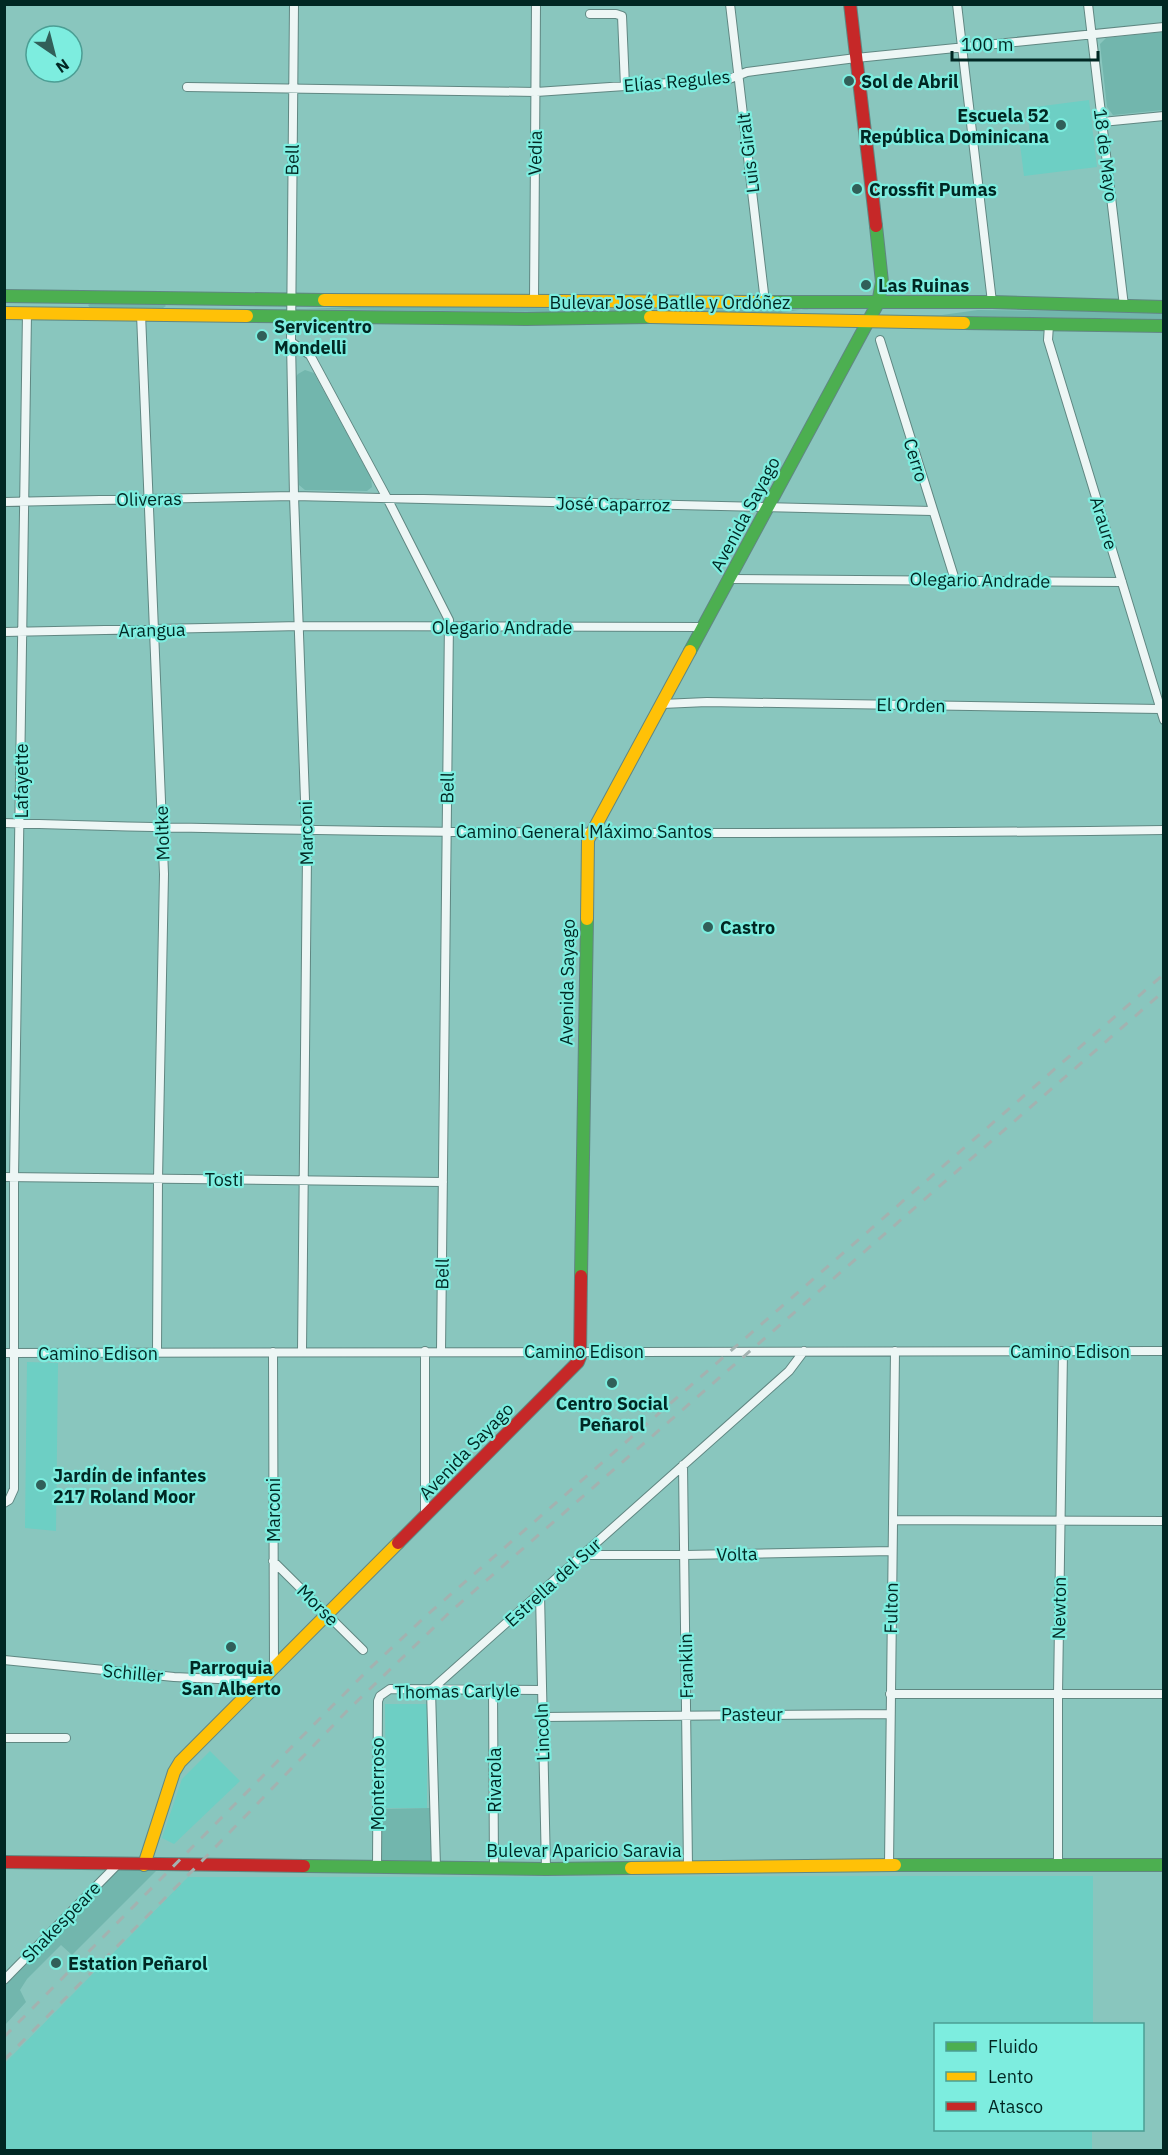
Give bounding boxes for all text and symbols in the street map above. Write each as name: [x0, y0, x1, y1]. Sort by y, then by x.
north arrow: [24, 24, 84, 84]
scale bar: [952, 24, 1098, 62]
text: 100 m: [961, 33, 1013, 56]
text: N: [52, 55, 73, 78]
street label: Elías Regules: [623, 65, 731, 97]
place label: Sol de Abril: [861, 70, 959, 93]
marker: Sol de Abril: [842, 74, 856, 88]
place label: Escuela 52 República Dominicana: [860, 104, 1049, 148]
street label: 18 de Mayo: [1089, 107, 1123, 203]
street label: Luis Giralt: [732, 111, 764, 195]
marker: Escuela 52 República Dominicana: [1054, 118, 1068, 132]
street label: Vedia: [523, 130, 547, 176]
street label: Bell: [280, 144, 304, 176]
place label: Crossfit Pumas: [869, 178, 997, 201]
marker: Crossfit Pumas: [850, 182, 864, 196]
place label: Las Ruinas: [878, 274, 969, 297]
marker: Las Ruinas: [859, 278, 873, 292]
street label: Bulevar José Batlle y Ordóñez: [550, 291, 790, 314]
place label: Servicentro Mondelli: [274, 315, 372, 359]
marker: Servicentro Mondelli: [255, 329, 269, 343]
street label: Cerro: [899, 435, 933, 485]
street label: Avenida Sayago: [705, 453, 785, 575]
street label: Oliveras: [116, 487, 182, 511]
street label: José Caparroz: [556, 492, 670, 516]
street label: Araure: [1085, 494, 1123, 552]
street label: Olegario Andrade: [909, 567, 1051, 593]
street label: Olegario Andrade: [432, 616, 572, 639]
street label: Arangua: [118, 618, 186, 642]
street label: El Orden: [876, 693, 946, 717]
street label: Lafayette: [10, 743, 33, 819]
street label: Bell: [435, 772, 459, 804]
street label: Marconi: [294, 801, 318, 865]
street label: Moltke: [150, 805, 174, 861]
street label: Camino General Máximo Santos: [456, 820, 712, 843]
place label: Castro: [720, 916, 775, 939]
street label: Avenida Sayago: [554, 919, 580, 1045]
marker: Castro: [701, 920, 715, 934]
street label: Tosti: [205, 1168, 243, 1191]
street label: Bell: [430, 1258, 454, 1290]
street label: Camino Edison: [524, 1340, 644, 1363]
street label: Camino Edison: [1010, 1340, 1130, 1363]
street label: Camino Edison: [38, 1342, 158, 1365]
marker: Centro Social Peñarol: [605, 1376, 619, 1390]
place label: Centro Social Peñarol: [556, 1392, 669, 1436]
street label: Avenida Sayago: [414, 1397, 518, 1505]
place label: Jardín de infantes 217 Roland Moor: [53, 1464, 206, 1508]
marker: Jardín de infantes 217 Roland Moor: [34, 1478, 48, 1492]
street label: Marconi: [262, 1478, 285, 1542]
street label: Estrella del Sur: [500, 1532, 606, 1631]
street label: Volta: [716, 1542, 758, 1566]
street label: Newton: [1047, 1576, 1071, 1640]
street label: Morse: [292, 1579, 344, 1631]
street label: Fulton: [879, 1582, 903, 1634]
street label: Franklin: [674, 1633, 698, 1699]
marker: Parroquia San Alberto: [224, 1640, 238, 1654]
place label: Parroquia San Alberto: [181, 1656, 281, 1700]
street label: Schiller: [102, 1659, 164, 1687]
street label: Thomas Carlyle: [394, 1678, 520, 1704]
street label: Lincoln: [529, 1703, 555, 1761]
street label: Pasteur: [721, 1703, 783, 1726]
street label: Monterroso: [366, 1737, 389, 1831]
street label: Rivarola: [483, 1747, 506, 1813]
street label: Bulevar Aparicio Saravia: [486, 1839, 682, 1862]
street label: Shakespeare: [16, 1876, 106, 1968]
place label: Estation Peñarol: [68, 1952, 208, 1975]
marker: Estation Peñarol: [49, 1956, 63, 1970]
legend: [934, 2023, 1144, 2131]
text: Fluido: [988, 2035, 1038, 2058]
text: Lento: [988, 2065, 1033, 2088]
text: Atasco: [988, 2095, 1043, 2118]

